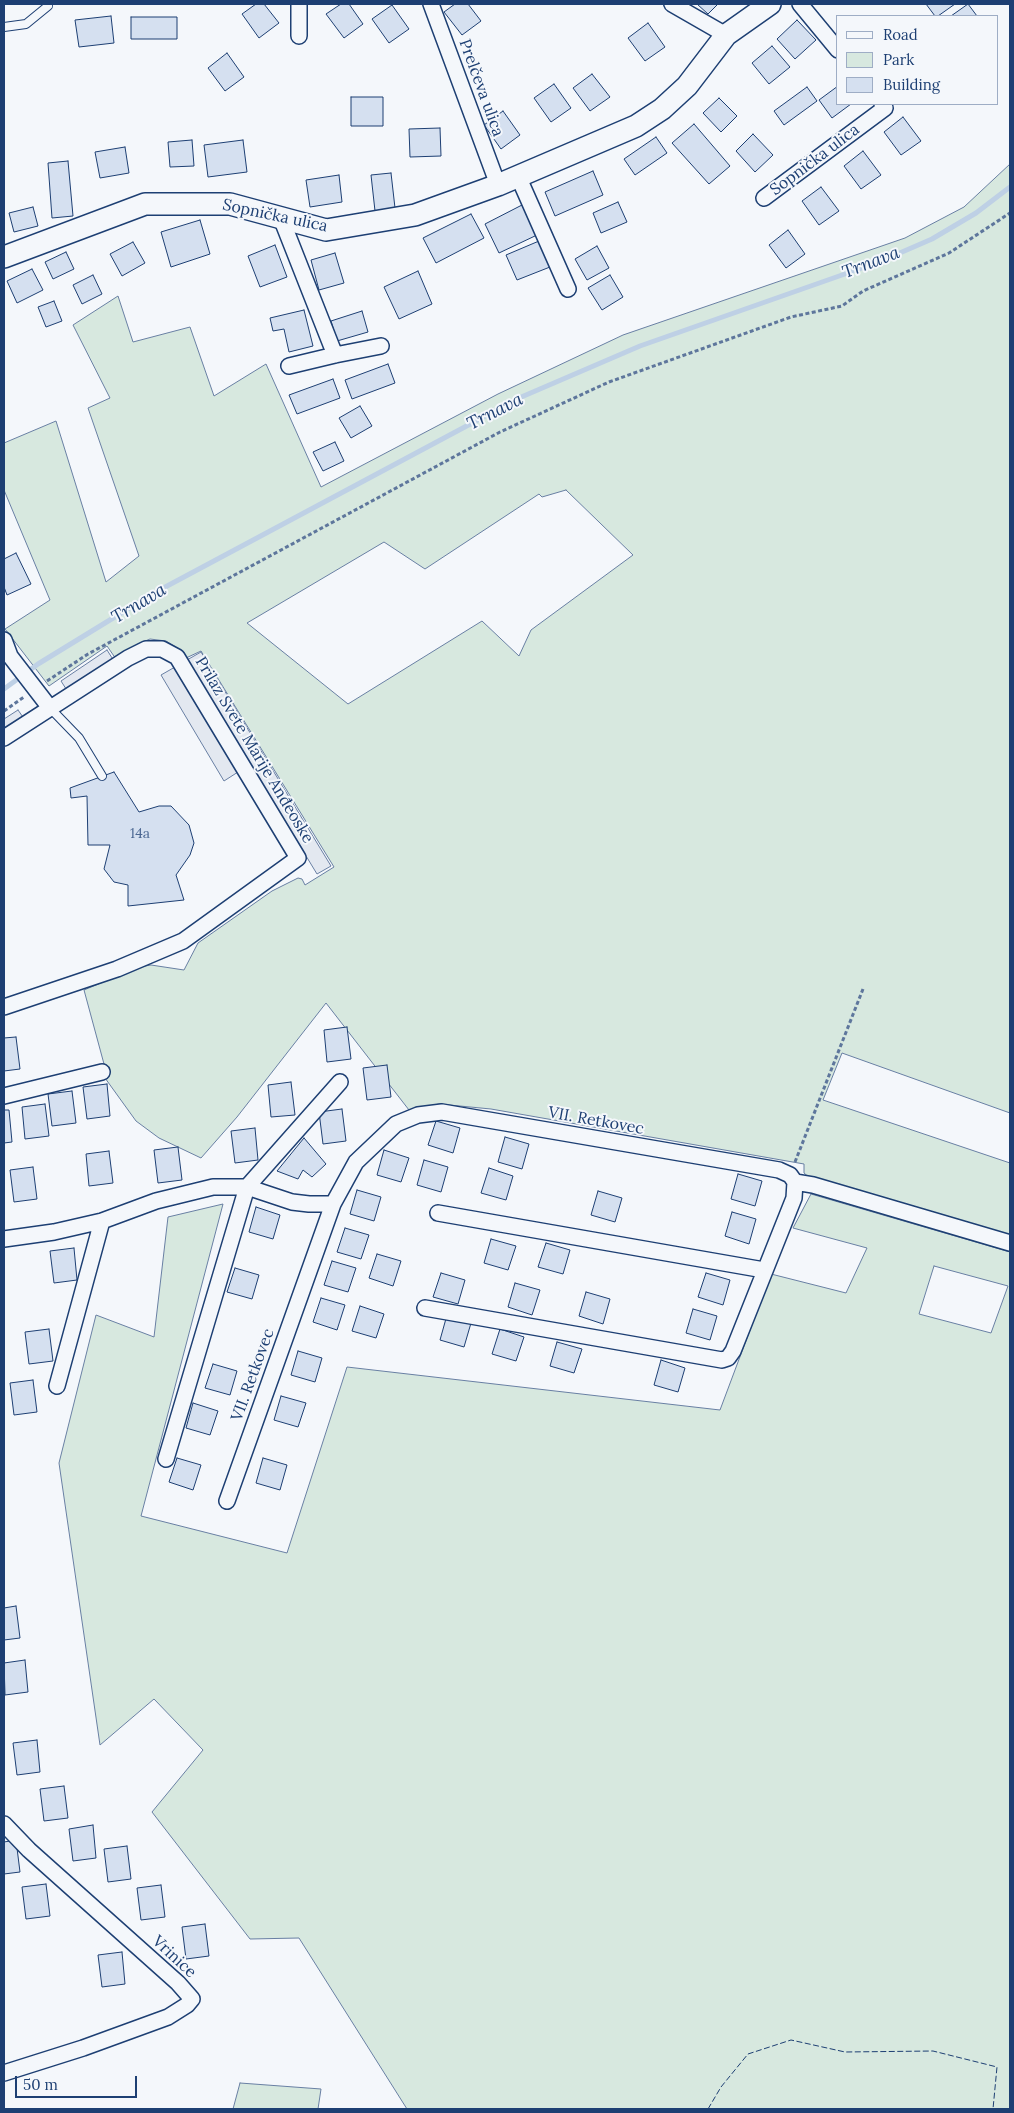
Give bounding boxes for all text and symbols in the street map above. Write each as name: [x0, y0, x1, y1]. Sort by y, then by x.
legend: [836, 15, 999, 105]
text: Road: [883, 25, 918, 44]
street label: Prelčeva ulica: [455, 37, 507, 139]
text: Park: [883, 50, 914, 69]
text: Building: [883, 75, 940, 94]
street label: Sopnička ulica: [767, 120, 863, 200]
street label: Sopnička ulica: [221, 195, 329, 237]
water label: Trnava: [839, 242, 903, 284]
water label: Trnava: [463, 389, 527, 435]
water label: Trnava: [108, 579, 170, 629]
street label: Prilaz Svete Marije Anđeoske: [191, 653, 317, 847]
house number: 14a: [130, 826, 150, 842]
street label: VII. Retkovec: [547, 1103, 645, 1139]
street label: VII. Retkovec: [227, 1326, 279, 1424]
street label: Vrinice: [148, 1932, 200, 1982]
scale bar: [18, 2066, 140, 2098]
text: 50 m: [23, 2075, 58, 2094]

